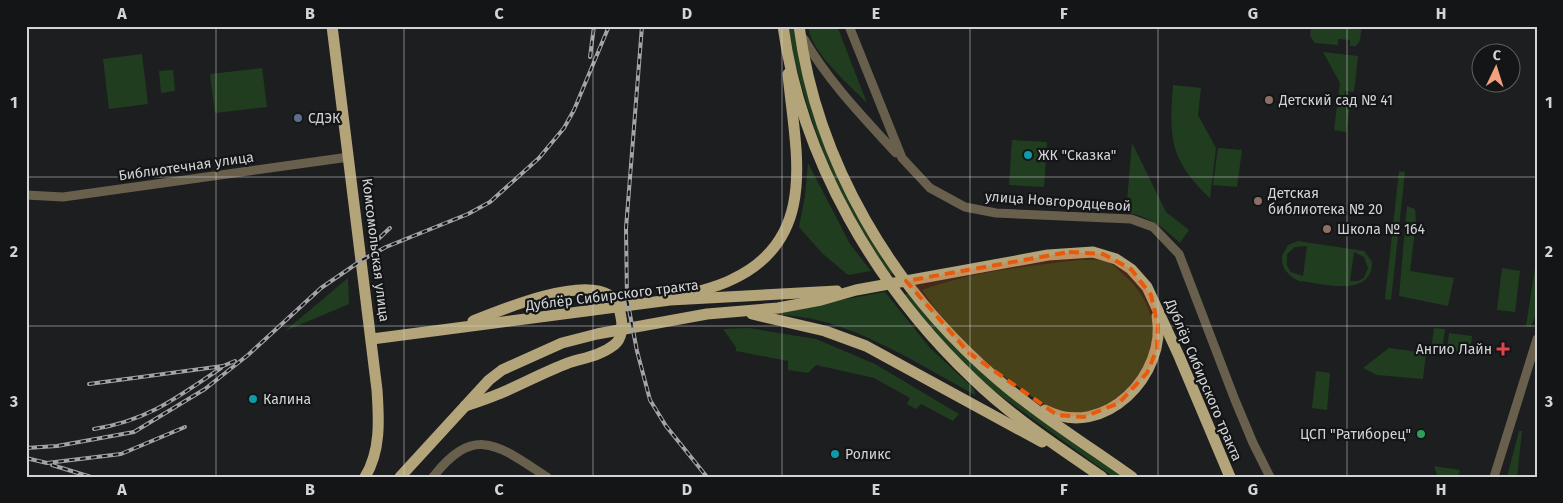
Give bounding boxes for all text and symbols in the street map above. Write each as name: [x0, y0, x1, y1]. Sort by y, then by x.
text: A: [116, 4, 127, 23]
text: B: [305, 4, 315, 23]
text: C: [494, 4, 504, 23]
text: D: [682, 4, 692, 23]
text: E: [872, 4, 880, 23]
text: F: [1060, 4, 1068, 23]
text: G: [1248, 4, 1258, 23]
text: H: [1436, 4, 1446, 23]
north arrow: [1470, 42, 1520, 92]
text: С: [1492, 47, 1501, 64]
place label: Детский сад № 41: [1278, 92, 1393, 109]
text: 1: [10, 93, 18, 112]
text: 1: [1545, 93, 1553, 112]
marker: Детский сад № 41: [1263, 94, 1275, 106]
place label: СДЭК: [308, 110, 341, 127]
marker: СДЭК: [292, 112, 304, 124]
place label: ЖК "Сказка": [1038, 147, 1116, 164]
street label: Библиотечная улица: [117, 149, 255, 184]
marker: ЖК "Сказка": [1022, 149, 1034, 161]
street label: Комсомольская улица: [358, 177, 393, 323]
place label: Детская библиотека № 20: [1267, 185, 1383, 218]
street label: улица Новгородцевой: [984, 188, 1132, 215]
marker: Детская библиотека № 20: [1252, 195, 1264, 207]
place label: Школа № 164: [1337, 221, 1425, 238]
marker: Школа № 164: [1321, 223, 1333, 235]
text: 2: [10, 242, 18, 261]
text: 2: [1545, 242, 1553, 261]
street label: Дублёр Сибирского тракта: [524, 276, 700, 315]
street label: Дублёр Сибирского тракта: [1161, 296, 1245, 464]
place label: Ангио Лайн: [1416, 341, 1492, 358]
marker: Ангио Лайн: [1496, 342, 1510, 356]
place label: Калина: [263, 391, 311, 408]
text: 3: [9, 392, 18, 411]
text: 3: [1544, 392, 1553, 411]
marker: Калина: [247, 393, 259, 405]
place label: ЦСП "Ратиборец": [1300, 426, 1411, 443]
marker: ЦСП "Ратиборец": [1415, 428, 1427, 440]
place label: Роликс: [845, 446, 891, 463]
marker: Роликс: [829, 448, 841, 460]
text: A: [116, 480, 127, 499]
text: B: [305, 480, 315, 499]
text: C: [494, 480, 504, 499]
text: D: [682, 480, 692, 499]
text: E: [872, 480, 880, 499]
text: F: [1060, 480, 1068, 499]
text: G: [1248, 480, 1258, 499]
text: H: [1436, 480, 1446, 499]

